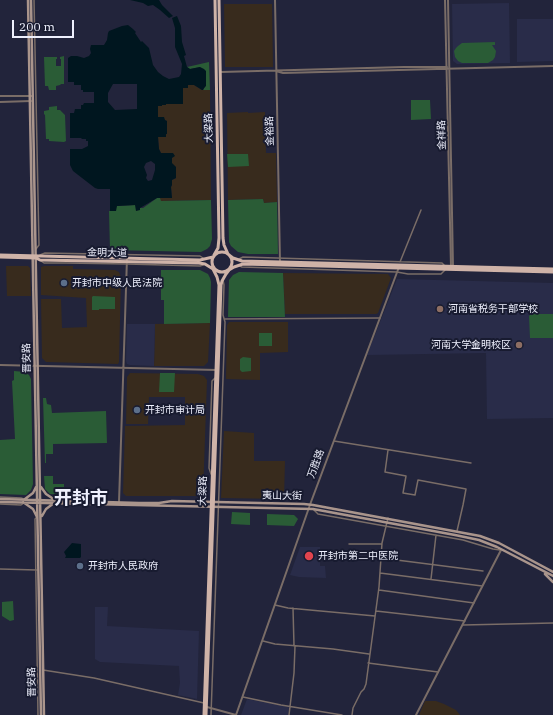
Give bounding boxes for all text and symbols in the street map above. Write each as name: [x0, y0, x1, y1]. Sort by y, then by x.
scale bar: [14, 12, 76, 38]
text: 200 m: [19, 19, 55, 34]
street label: 大梁路: [203, 113, 215, 143]
street label: 金裕路: [264, 116, 276, 146]
street label: 金祥路: [436, 120, 448, 150]
street label: 金明大道: [87, 247, 127, 259]
place label: 开封市中级人民法院: [72, 277, 162, 289]
marker: 开封市中级人民法院: [59, 278, 69, 288]
place label: 河南省税务干部学校: [448, 303, 538, 315]
marker: 河南省税务干部学校: [435, 304, 445, 314]
place label: 河南大学金明校区: [431, 339, 511, 351]
marker: 河南大学金明校区: [514, 340, 524, 350]
street label: 晋安路: [21, 343, 33, 373]
place label: 开封市审计局: [145, 404, 205, 416]
marker: 开封市审计局: [132, 405, 142, 415]
street label: 万胜路: [305, 448, 327, 480]
street label: 大梁路: [196, 476, 210, 506]
district label: 开封市: [54, 488, 108, 510]
street label: 夷山大街: [262, 490, 302, 502]
marker: 开封市第二中医院: [303, 550, 315, 562]
place label: 开封市第二中医院: [318, 550, 398, 562]
place label: 开封市人民政府: [88, 560, 158, 572]
marker: 开封市人民政府: [75, 561, 85, 571]
street label: 晋安路: [26, 667, 38, 697]

